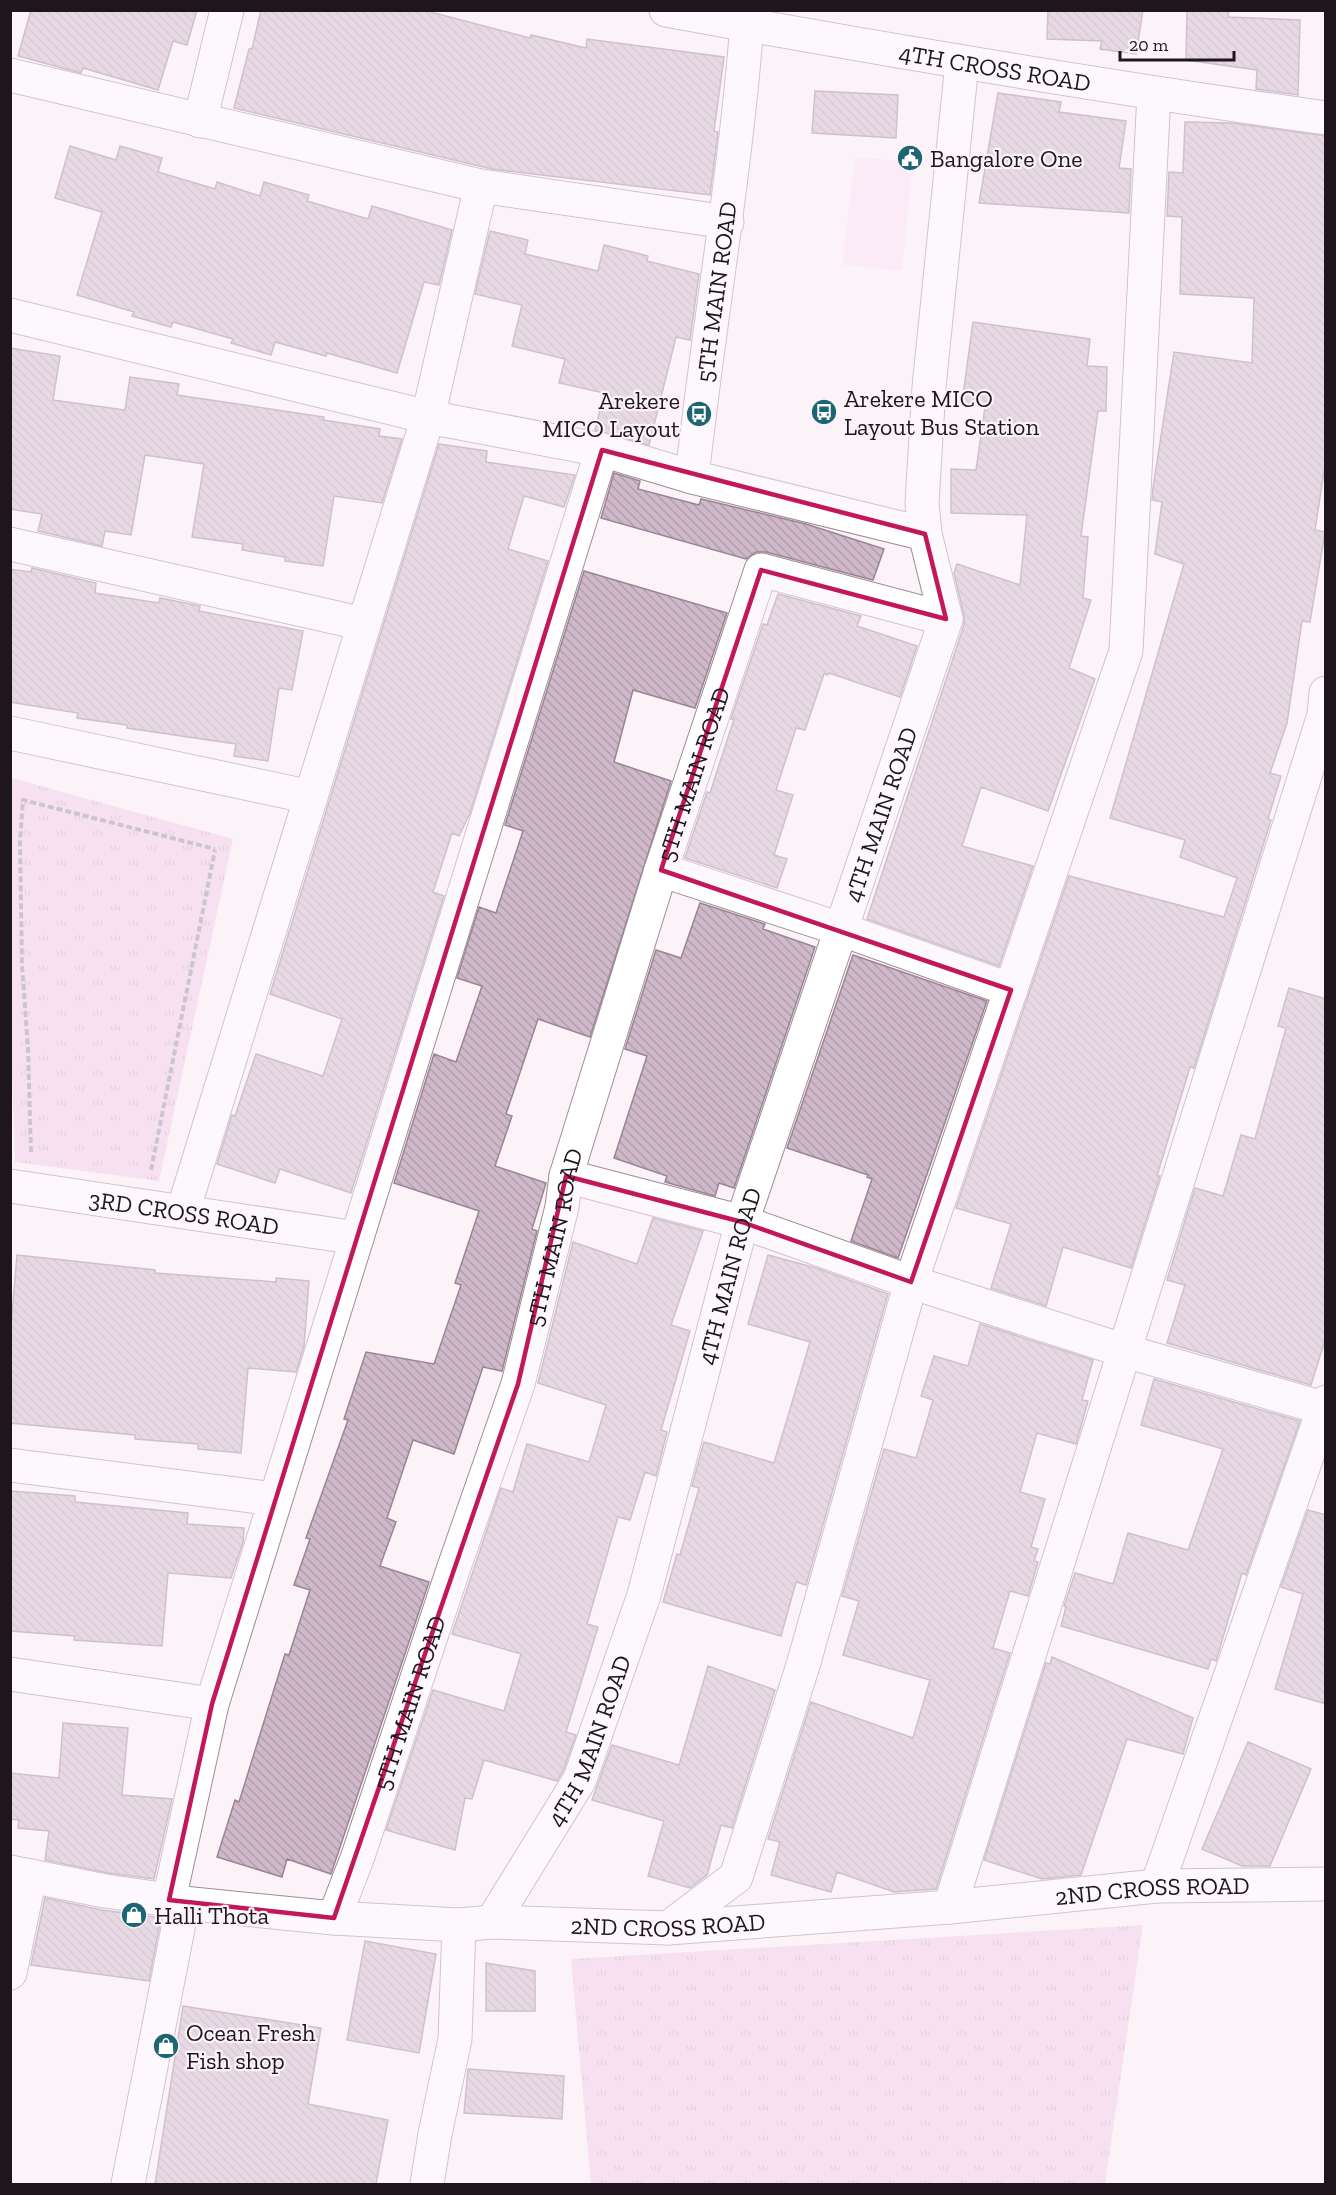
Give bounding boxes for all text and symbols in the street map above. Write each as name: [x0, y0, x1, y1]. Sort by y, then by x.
scale bar: [1120, 24, 1234, 62]
text: 20 m: [1129, 34, 1169, 56]
street label: 4TH CROSS ROAD: [897, 37, 1093, 97]
public building icon: Bangalore One: [895, 143, 925, 173]
place label: Bangalore One: [930, 144, 1083, 173]
street label: 5TH MAIN ROAD: [689, 200, 742, 384]
place label: Arekere MICO Layout Bus Station: [844, 384, 1039, 441]
place label: Arekere MICO Layout: [542, 386, 680, 443]
bus stop icon: Arekere MICO Layout Bus Station: [809, 397, 839, 427]
bus stop icon: Arekere MICO Layout: [684, 399, 714, 429]
street label: 5TH MAIN ROAD: [650, 683, 736, 865]
street label: 4TH MAIN ROAD: [837, 723, 923, 905]
street label: 5TH MAIN ROAD: [518, 1144, 588, 1329]
street label: 4TH MAIN ROAD: [691, 1183, 767, 1368]
street label: 3RD CROSS ROAD: [87, 1184, 281, 1241]
street label: 5TH MAIN ROAD: [366, 1612, 451, 1794]
street label: 4TH MAIN ROAD: [540, 1651, 637, 1831]
street label: 2ND CROSS ROAD: [1054, 1870, 1250, 1911]
shop icon: Halli Thota: [119, 1900, 149, 1930]
place label: Halli Thota: [154, 1901, 270, 1930]
street label: 2ND CROSS ROAD: [570, 1906, 766, 1943]
place label: Ocean Fresh Fish shop: [186, 2018, 316, 2075]
shop icon: Ocean Fresh Fish shop: [151, 2031, 181, 2061]

